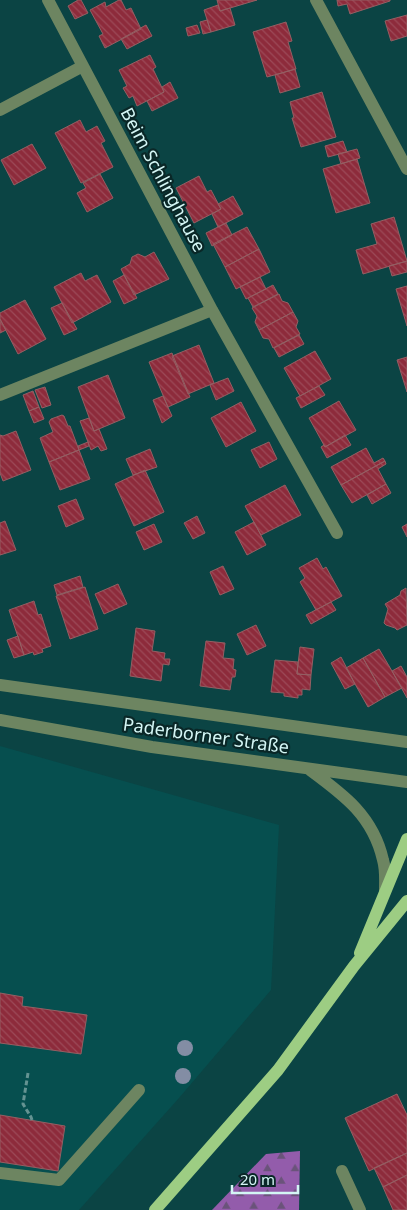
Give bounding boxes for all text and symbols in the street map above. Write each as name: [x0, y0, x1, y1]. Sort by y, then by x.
street label: Beim Schlinghause: [116, 103, 212, 256]
street label: Paderborner Straße: [122, 711, 291, 759]
scale bar: [232, 1162, 298, 1194]
text: 20 m: [240, 1169, 275, 1189]

